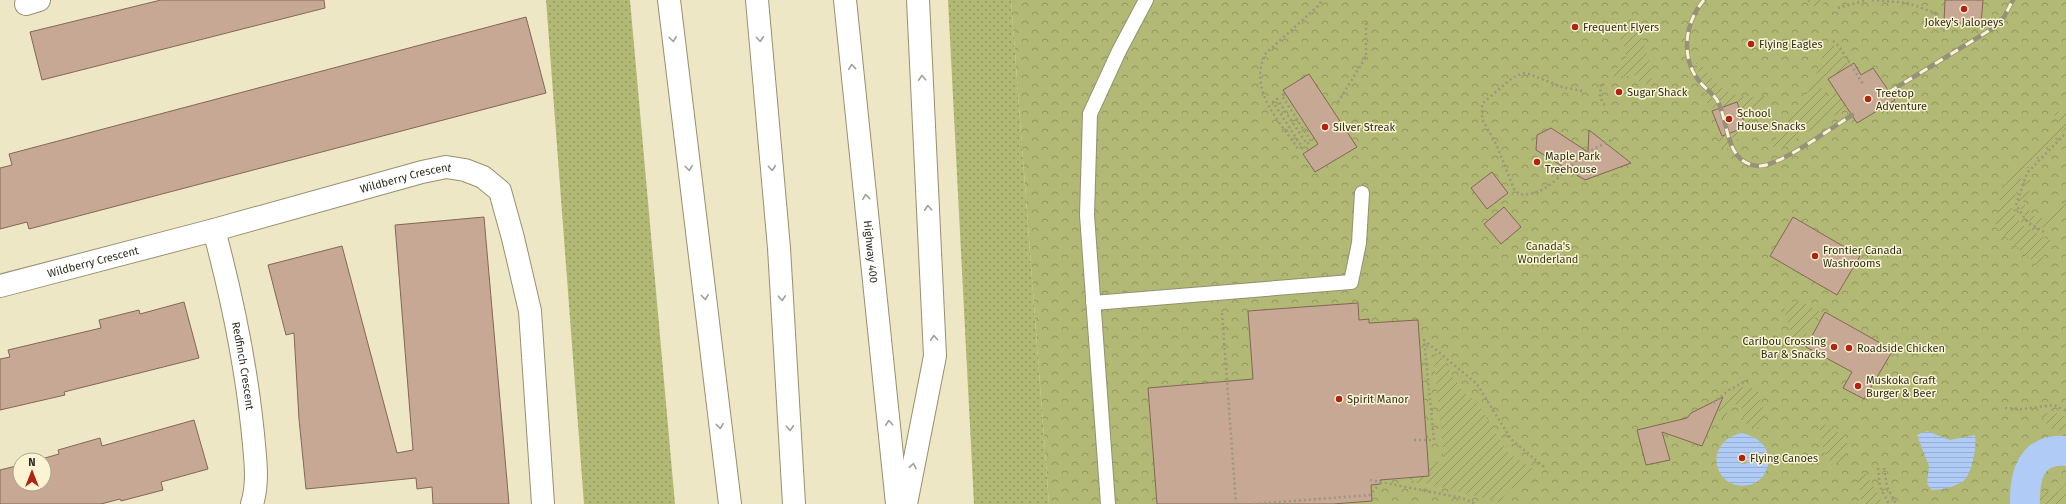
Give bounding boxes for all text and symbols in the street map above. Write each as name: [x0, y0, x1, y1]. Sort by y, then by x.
marker: Jokey's Jalopeys: [1959, 4, 1969, 14]
place label: Jokey's Jalopeys: [1925, 16, 2003, 29]
place label: Frequent Flyers: [1583, 21, 1659, 34]
marker: Frequent Flyers: [1570, 22, 1580, 32]
one-way arrow: [668, 36, 677, 42]
one-way arrow: [755, 36, 764, 42]
place label: Flying Eagles: [1759, 38, 1823, 51]
marker: Flying Eagles: [1746, 39, 1756, 49]
one-way arrow: [848, 64, 857, 70]
one-way arrow: [917, 75, 926, 81]
place label: Sugar Shack: [1627, 86, 1688, 99]
marker: Sugar Shack: [1614, 87, 1624, 97]
place label: Treetop Adventure: [1876, 87, 1927, 113]
marker: Treetop Adventure: [1863, 94, 1873, 104]
place label: School House Snacks: [1737, 107, 1806, 133]
marker: School House Snacks: [1724, 114, 1734, 124]
place label: Silver Streak: [1333, 121, 1395, 134]
marker: Silver Streak: [1320, 122, 1330, 132]
place label: Maple Park Treehouse: [1545, 150, 1600, 176]
marker: Maple Park Treehouse: [1532, 157, 1542, 167]
street label: Wildberry Crescent: [359, 160, 452, 195]
one-way arrow: [684, 165, 693, 171]
one-way arrow: [767, 165, 776, 171]
one-way arrow: [861, 194, 870, 200]
one-way arrow: [923, 205, 932, 211]
street label: Highway 400: [861, 220, 881, 284]
park label: Canada's Wonderland: [1518, 240, 1578, 266]
street label: Wildberry Crescent: [46, 244, 140, 280]
place label: Frontier Canada Washrooms: [1823, 244, 1902, 270]
marker: Frontier Canada Washrooms: [1810, 251, 1820, 261]
one-way arrow: [700, 294, 709, 300]
one-way arrow: [778, 295, 786, 301]
street label: Redfinch Crescent: [229, 321, 257, 411]
one-way arrow: [929, 335, 938, 341]
place label: Caribou Crossing Bar & Snacks: [1743, 335, 1826, 361]
marker: Caribou Crossing Bar & Snacks: [1829, 342, 1839, 352]
place label: Roadside Chicken: [1857, 342, 1945, 355]
marker: Roadside Chicken: [1844, 343, 1854, 353]
place label: Muskoka Craft Burger & Beer: [1866, 374, 1936, 400]
marker: Muskoka Craft Burger & Beer: [1853, 381, 1863, 391]
place label: Spirit Manor: [1347, 393, 1409, 406]
marker: Spirit Manor: [1334, 394, 1344, 404]
one-way arrow: [885, 420, 894, 426]
one-way arrow: [716, 423, 725, 429]
one-way arrow: [785, 425, 794, 431]
north arrow: [12, 452, 52, 492]
place label: Flying Canoes: [1750, 452, 1818, 465]
marker: Flying Canoes: [1737, 453, 1747, 463]
text: N: [28, 456, 36, 469]
one-way arrow: [908, 463, 917, 469]

